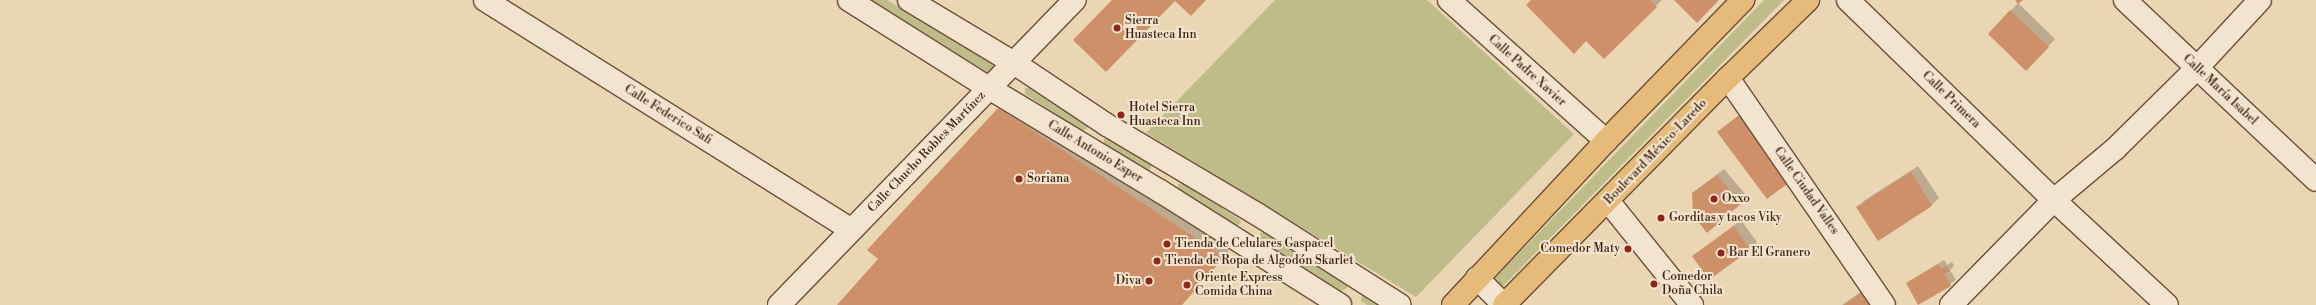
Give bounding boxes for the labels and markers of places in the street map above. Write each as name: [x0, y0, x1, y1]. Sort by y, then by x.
place label: Sierra Huasteca Inn: [1125, 14, 1197, 42]
marker: Sierra Huasteca Inn: [1112, 23, 1122, 33]
place label: Hotel Sierra Huasteca Inn: [1129, 101, 1201, 129]
marker: Hotel Sierra Huasteca Inn: [1116, 110, 1126, 120]
place label: Soriana: [1027, 172, 1069, 186]
marker: Soriana: [1014, 174, 1024, 184]
place label: Oxxo: [1722, 192, 1750, 206]
marker: Oxxo: [1709, 194, 1719, 204]
place label: Gorditas y tacos Viky: [1669, 211, 1782, 225]
marker: Gorditas y tacos Viky: [1656, 213, 1666, 223]
place label: Tienda de Celulares Gaspacel: [1175, 237, 1333, 251]
marker: Tienda de Celulares Gaspacel: [1162, 239, 1172, 249]
place label: Comedor Maty: [1540, 242, 1620, 256]
marker: Comedor Maty: [1623, 244, 1633, 254]
place label: Bar El Granero: [1729, 246, 1811, 260]
marker: Bar El Granero: [1716, 248, 1726, 258]
place label: Tienda de Ropa de Algodón Skarlet: [1165, 254, 1353, 268]
marker: Tienda de Ropa de Algodón Skarlet: [1152, 256, 1162, 266]
place label: Comedor Doña Chila: [1662, 270, 1723, 298]
place label: Oriente Express Comida China: [1195, 271, 1283, 299]
place label: Diva: [1116, 274, 1141, 288]
marker: Diva: [1144, 276, 1154, 286]
marker: Comedor Doña Chila: [1649, 279, 1659, 289]
marker: Oriente Express Comida China: [1182, 280, 1192, 290]

